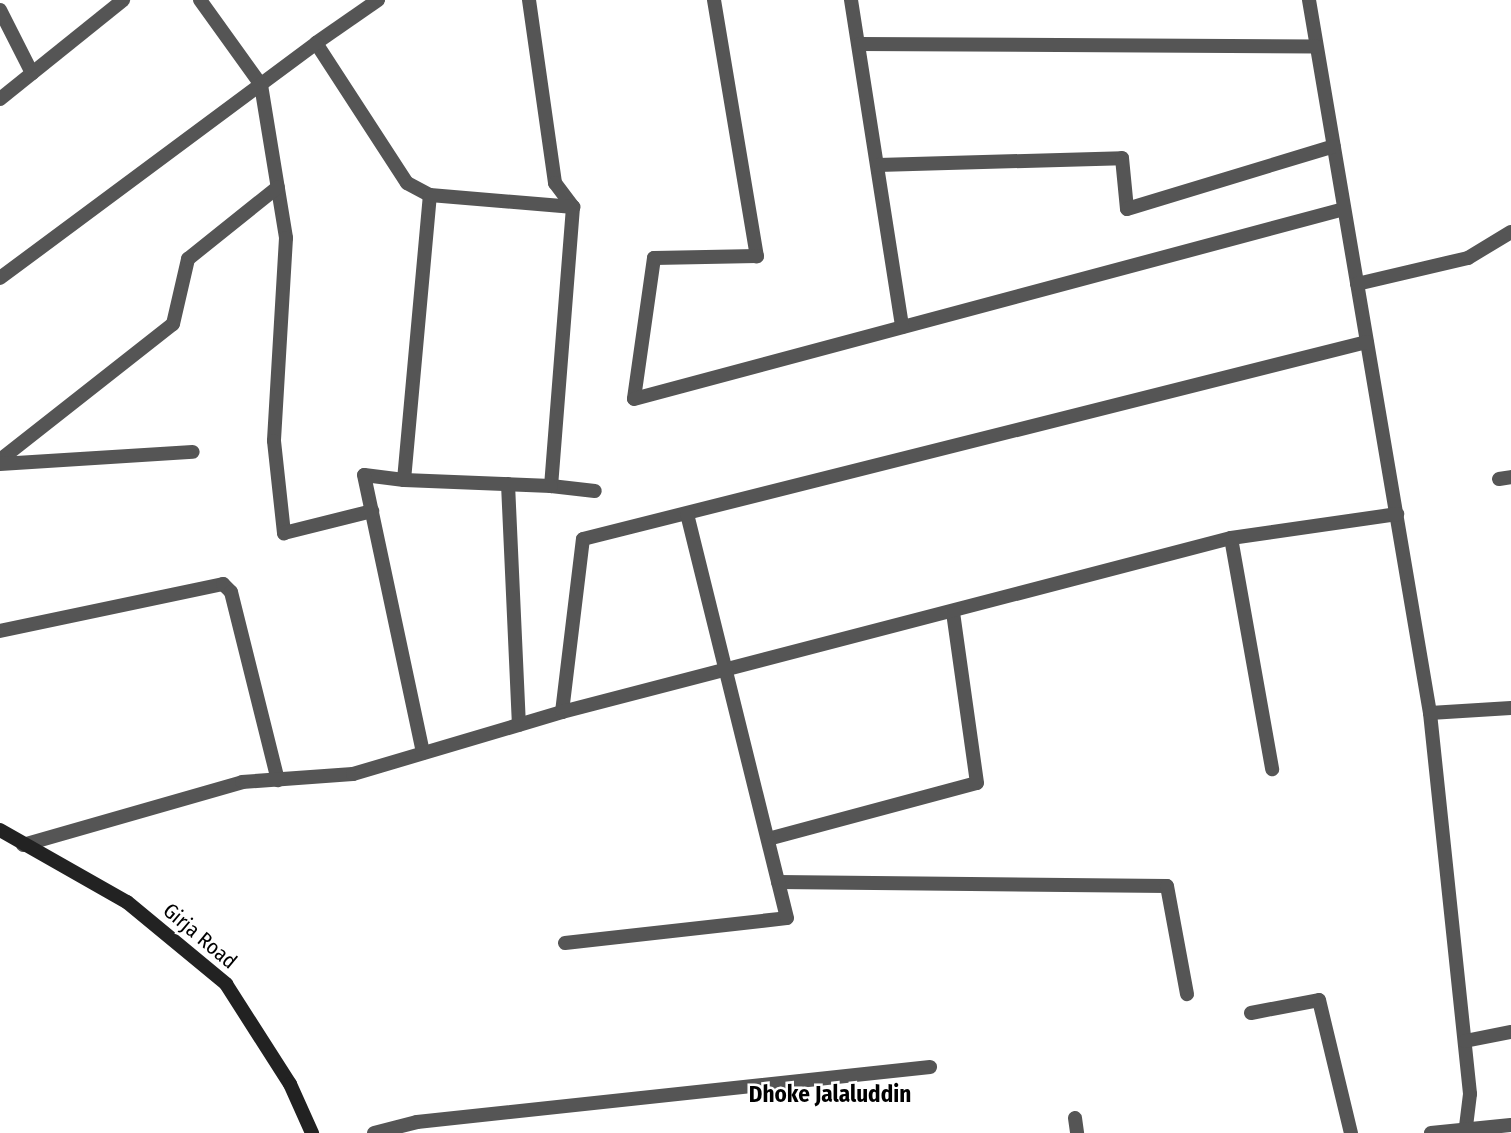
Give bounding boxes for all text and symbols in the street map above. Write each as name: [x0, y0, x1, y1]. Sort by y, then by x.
street label: Girja Road: [158, 898, 242, 974]
district label: Dhoke Jalaluddin: [749, 1080, 911, 1108]

